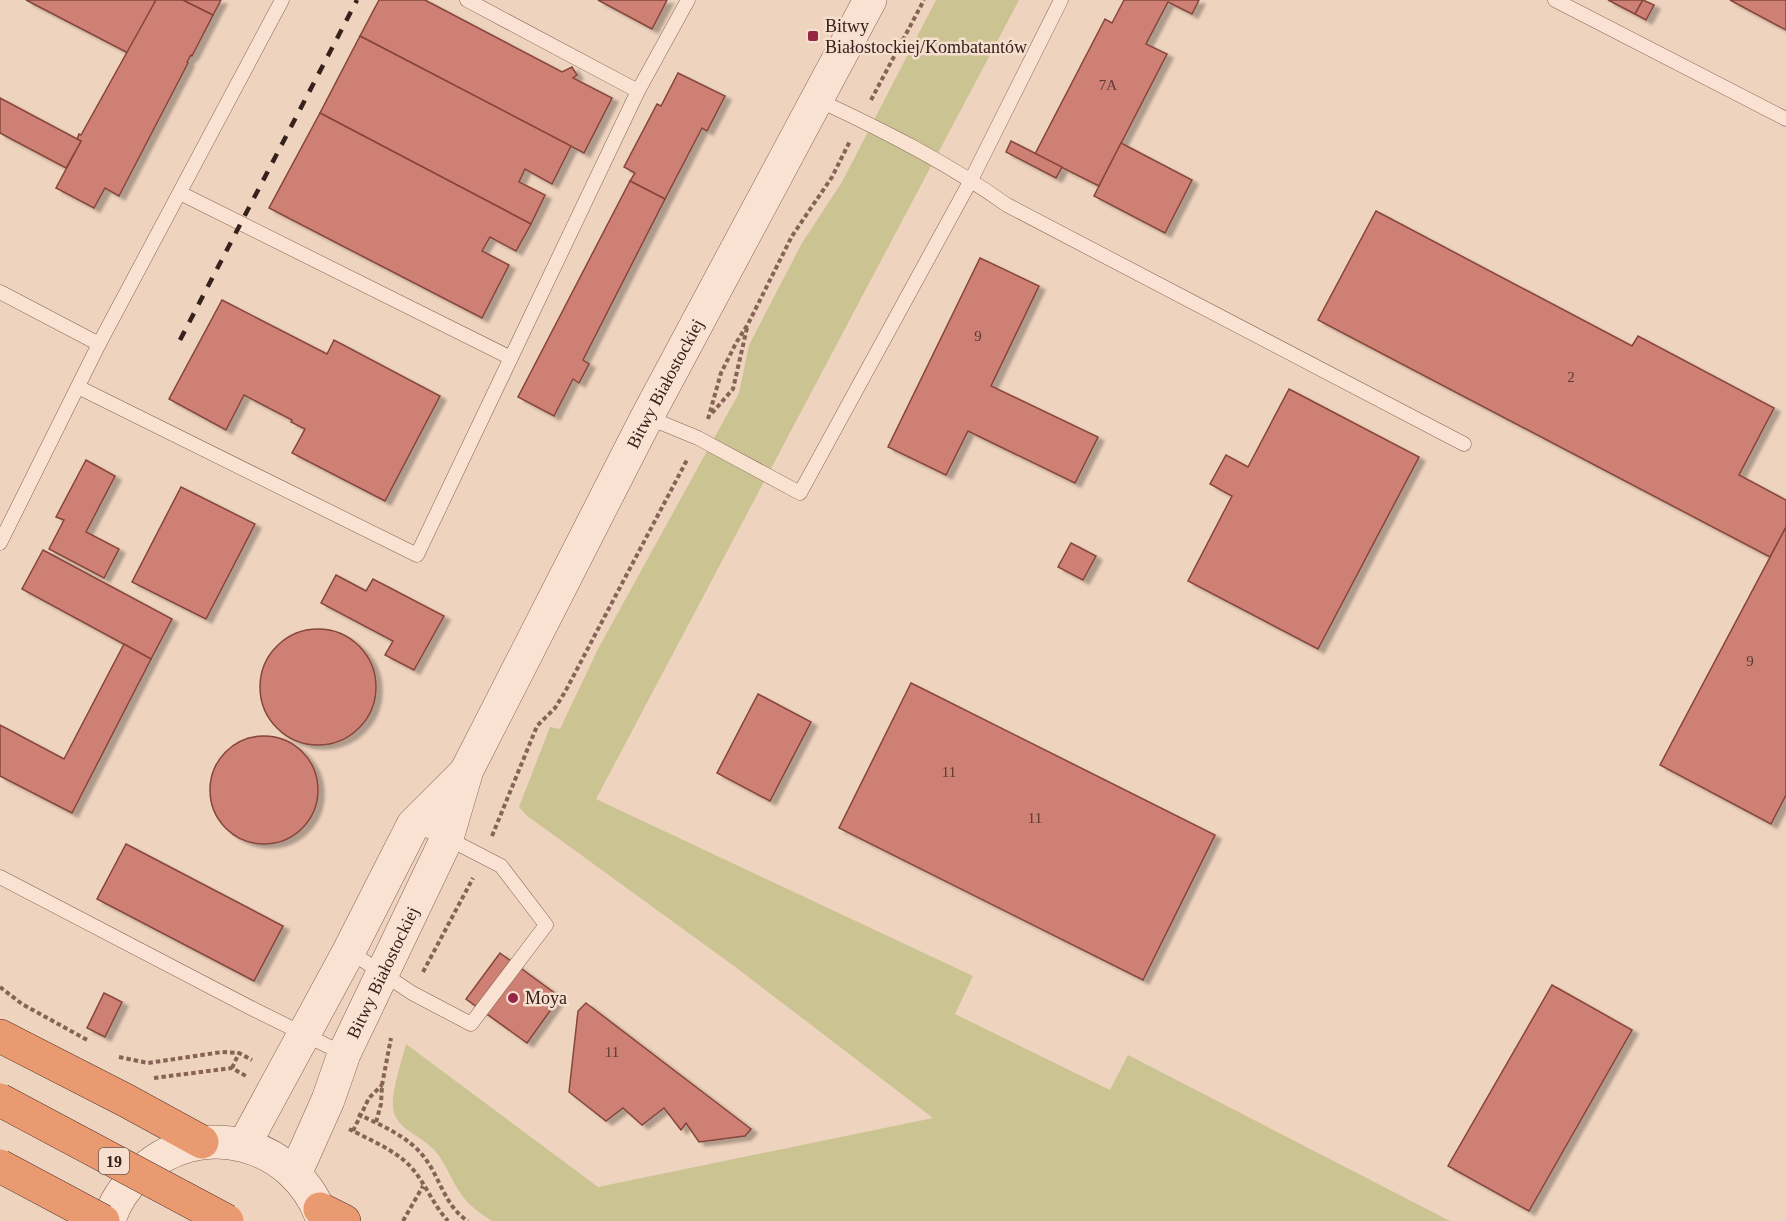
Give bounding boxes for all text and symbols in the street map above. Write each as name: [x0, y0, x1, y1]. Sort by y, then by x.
place label: Bitwy Białostockiej/Kombatantów: [825, 16, 1027, 57]
marker: Bitwy Białostockiej/Kombatantów: [806, 29, 820, 43]
house number: 7A: [1099, 77, 1117, 93]
street label: Bitwy Białostockiej: [623, 316, 708, 452]
house number: 9: [974, 328, 982, 344]
house number: 2: [1567, 369, 1575, 385]
house number: 9: [1746, 653, 1754, 669]
house number: 11: [942, 764, 956, 780]
house number: 11: [1028, 810, 1042, 826]
street label: Bitwy Białostockiej: [343, 903, 423, 1042]
place label: Moya: [525, 988, 567, 1008]
marker: Moya: [506, 991, 520, 1005]
house number: 11: [605, 1044, 619, 1060]
road number: 19: [99, 1148, 129, 1174]

